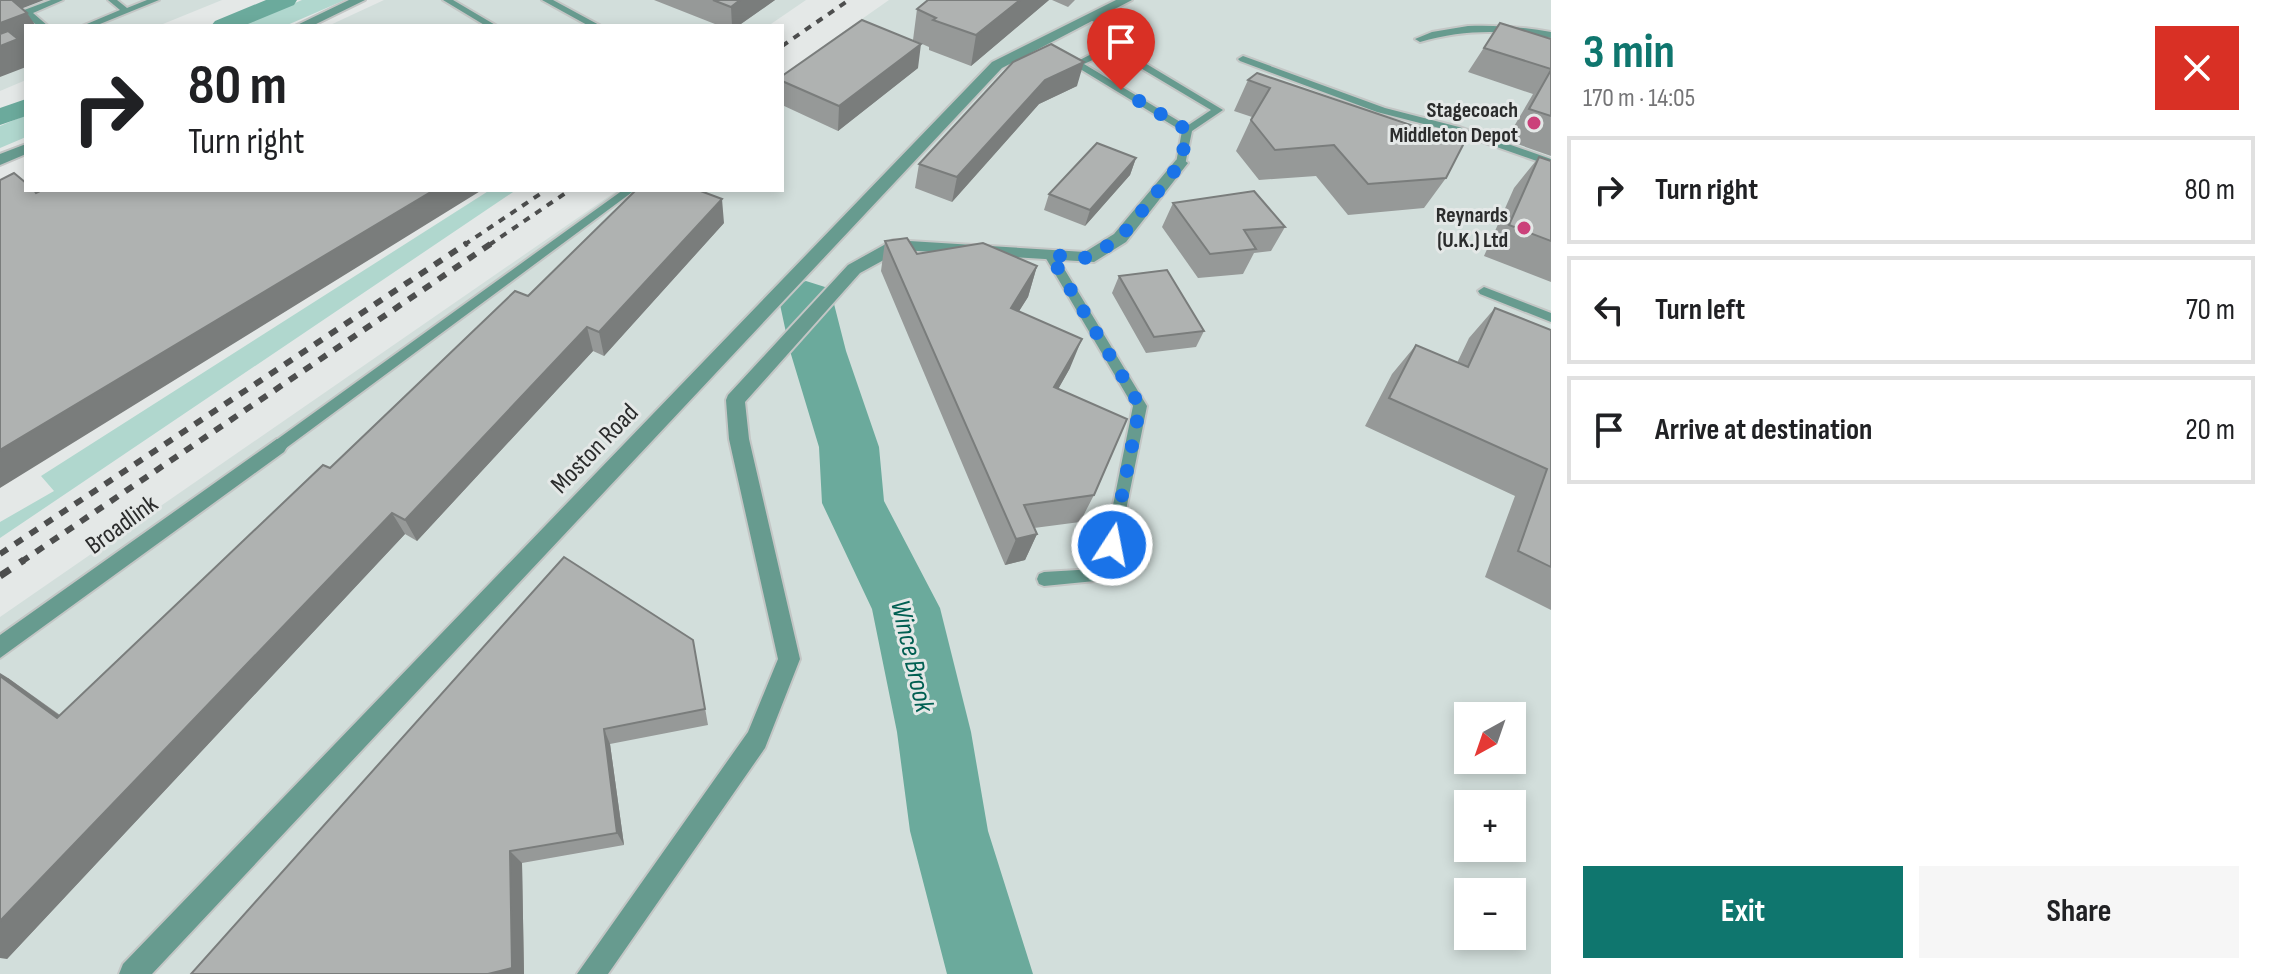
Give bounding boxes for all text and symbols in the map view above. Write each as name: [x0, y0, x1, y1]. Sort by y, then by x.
pin: [1087, 8, 1155, 90]
icon: arrive: [1099, 20, 1143, 64]
text: 3 min: [1583, 24, 1675, 81]
button: close: [2155, 26, 2239, 110]
text: 80 m: [188, 53, 287, 120]
icon: right: [56, 56, 160, 160]
text: 170 m · 14:05: [1583, 83, 1695, 114]
place label: Stagecoach Middleton Depot: [1389, 97, 1518, 149]
marker: Stagecoach Middleton Depot: [1525, 114, 1543, 132]
text: Turn right: [188, 121, 305, 164]
icon: right: [1587, 168, 1631, 212]
text: Turn right: [1655, 172, 1758, 208]
text: 80 m: [2184, 172, 2235, 208]
place label: Reynards (U.K.) Ltd: [1436, 202, 1508, 254]
marker: Reynards (U.K.) Ltd: [1515, 219, 1533, 237]
icon: left: [1587, 288, 1631, 332]
text: Turn left: [1655, 292, 1745, 328]
text: 70 m: [2186, 292, 2235, 328]
street label: Moston Road: [545, 398, 645, 500]
icon: arrive: [1587, 408, 1631, 452]
text: Arrive at destination: [1655, 412, 1872, 448]
text: 20 m: [2185, 412, 2235, 448]
street label: Broadlink: [80, 488, 164, 561]
position arrow: [1070, 503, 1154, 587]
water label: Wince Brook: [883, 597, 941, 717]
north arrow: [1454, 702, 1526, 774]
map controls: [1454, 702, 1526, 950]
button: +: [1454, 790, 1526, 862]
button: Exit: [1583, 866, 1903, 958]
button: Share: [1919, 866, 2239, 958]
button: −: [1454, 878, 1526, 950]

